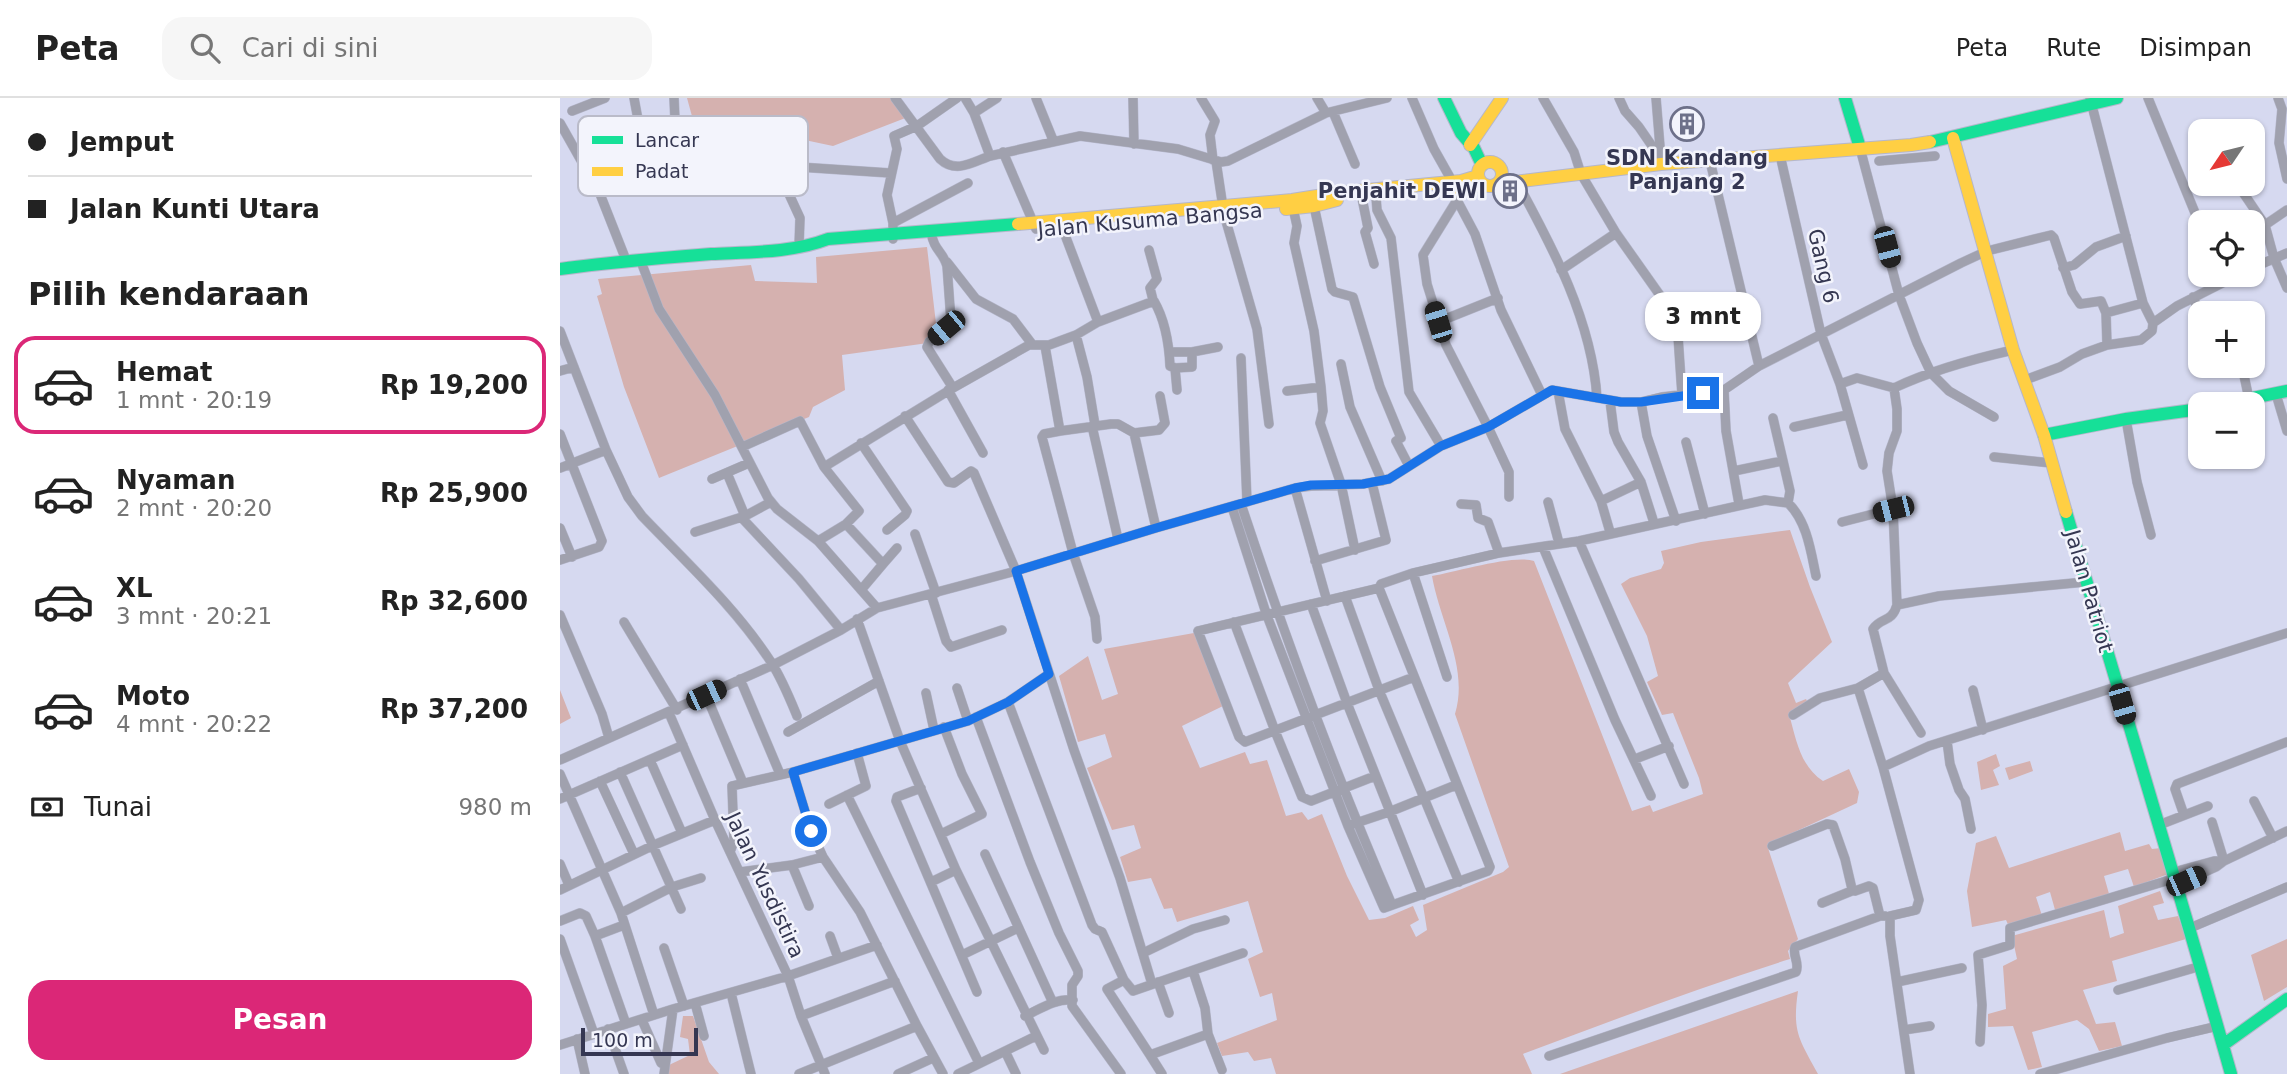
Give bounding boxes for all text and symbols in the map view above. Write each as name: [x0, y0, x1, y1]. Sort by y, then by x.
search box: [162, 17, 652, 80]
text: Peta: [35, 29, 120, 68]
icon: search: [186, 29, 224, 67]
text: Cari di sini: [242, 33, 378, 63]
text: Peta: [1956, 34, 2008, 62]
text: Rute: [2046, 34, 2101, 62]
text: Disimpan: [2139, 34, 2252, 62]
building icon: SDN Kandang Panjang 2: [1668, 105, 1706, 143]
legend: [578, 116, 808, 196]
north arrow: [2188, 119, 2264, 196]
map controls: [2188, 119, 2265, 469]
text: Jemput: [70, 127, 174, 157]
text: Lancar: [635, 129, 699, 151]
place label: SDN Kandang Panjang 2: [1606, 146, 1768, 194]
text: Padat: [635, 160, 688, 182]
building icon: Penjahit DEWI: [1491, 172, 1529, 210]
place label: Penjahit DEWI: [1318, 179, 1486, 203]
text: Jalan Kunti Utara: [70, 194, 320, 224]
street label: Jalan Kusuma Bangsa: [1035, 198, 1263, 242]
button: locate: [2188, 210, 2265, 287]
car: [1872, 224, 1903, 270]
street label: Gang 6: [1803, 226, 1843, 306]
text: Pilih kendaraan: [28, 275, 309, 313]
callout: 3 mnt: [1645, 292, 1761, 341]
car: [1422, 299, 1455, 345]
button: +: [2188, 301, 2265, 378]
text: 3 mnt: [1665, 303, 1741, 329]
car: [924, 306, 969, 350]
icon: car: [32, 354, 95, 417]
text: Hemat: [116, 357, 212, 387]
text: Rp 19,200: [380, 370, 528, 400]
route end: [1687, 377, 1719, 409]
text: 1 mnt · 20:19: [116, 387, 272, 413]
button: −: [2188, 392, 2265, 469]
icon: car: [32, 462, 95, 525]
text: Nyaman: [116, 465, 235, 495]
text: Rp 25,900: [380, 478, 528, 508]
car: [1871, 494, 1916, 524]
text: 2 mnt · 20:20: [116, 495, 272, 521]
street label: Jalan Patriot: [2060, 525, 2118, 655]
icon: car: [32, 570, 95, 633]
text: XL: [116, 573, 153, 603]
text: Rp 32,600: [380, 586, 528, 616]
text: 3 mnt · 20:21: [116, 603, 272, 629]
car: [683, 677, 730, 713]
icon: car: [32, 678, 95, 741]
text: Moto: [116, 681, 190, 711]
car: [2107, 681, 2138, 727]
text: Rp 37,200: [380, 694, 528, 724]
text: 4 mnt · 20:22: [116, 711, 272, 737]
icon: cash: [28, 788, 66, 826]
text: Tunai: [84, 792, 152, 822]
text: 980 m: [458, 794, 532, 820]
street label: Jalan Yusdistira: [720, 806, 809, 962]
route start: [795, 815, 827, 847]
car: [2163, 863, 2210, 899]
button: Pesan: [28, 980, 532, 1060]
scale bar: [581, 1025, 698, 1057]
text: 100 m: [592, 1029, 653, 1051]

